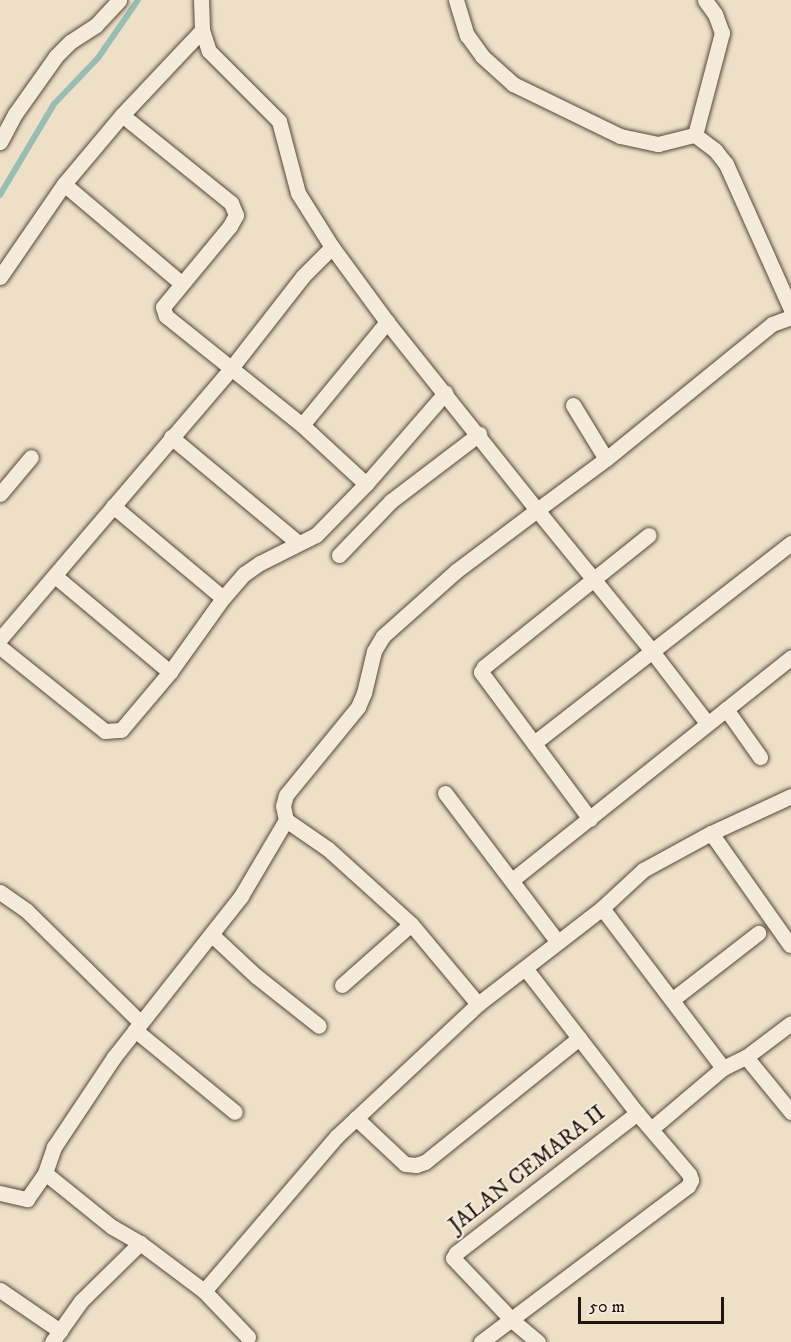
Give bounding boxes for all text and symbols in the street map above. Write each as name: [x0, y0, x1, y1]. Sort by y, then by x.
street label: JALAN CEMARA II: [444, 1100, 610, 1238]
scale bar: [581, 1285, 726, 1323]
text: 50 m: [589, 1296, 625, 1318]

